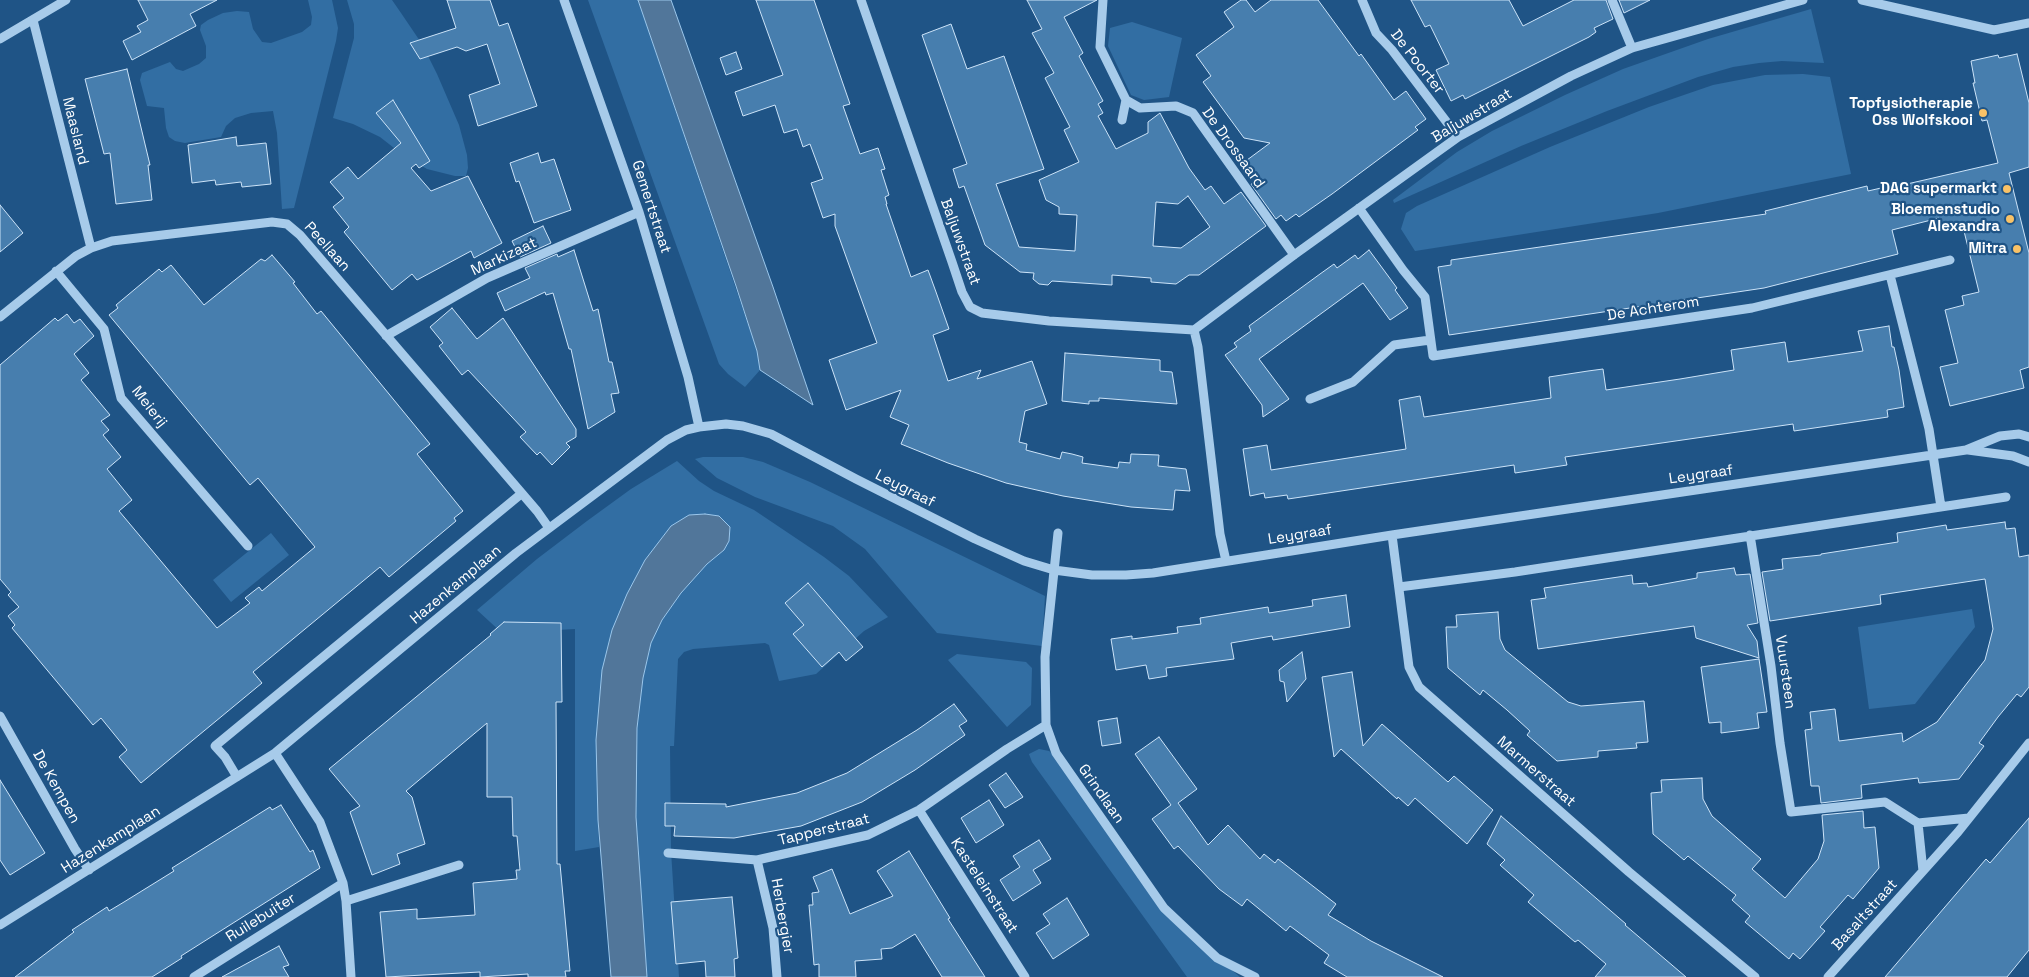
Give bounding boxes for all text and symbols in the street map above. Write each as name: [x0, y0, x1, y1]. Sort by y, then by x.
street label: De Poorter: [1386, 26, 1448, 98]
street label: Baljuwstraat: [1428, 85, 1516, 147]
street label: Maasland: [58, 95, 92, 167]
place label: Topfysiotherapie Oss Wolfskooi: [1849, 95, 1973, 130]
street label: De Drossaard: [1198, 104, 1268, 192]
marker: Topfysiotherapie Oss Wolfskooi: [1977, 107, 1989, 119]
street label: Gemertstraat: [627, 158, 675, 256]
place label: DAG supermarkt: [1880, 180, 1997, 198]
marker: DAG supermarkt: [2001, 183, 2013, 195]
street label: Baljuwstraat: [936, 196, 984, 288]
place label: Bloemenstudio Alexandra: [1891, 201, 2000, 236]
marker: Bloemenstudio Alexandra: [2004, 213, 2016, 225]
street label: Peellaan: [300, 219, 354, 275]
street label: Markizaat: [468, 234, 540, 280]
place label: Mitra: [1969, 240, 2007, 258]
marker: Mitra: [2011, 243, 2023, 255]
street label: De Achterom: [1606, 293, 1700, 325]
street label: Meierij: [127, 383, 171, 431]
street label: Leygraaf: [1668, 462, 1734, 488]
street label: Leygraaf: [872, 466, 938, 512]
street label: Leygraaf: [1267, 521, 1333, 549]
street label: Hazenkamplaan: [407, 542, 505, 628]
street label: Vuursteen: [1771, 634, 1799, 710]
street label: Marmerstraat: [1493, 733, 1579, 811]
street label: De Kempen: [28, 747, 84, 827]
street label: Grindlaan: [1074, 761, 1128, 827]
street label: Hazenkamplaan: [58, 802, 164, 878]
street label: Tapperstraat: [776, 810, 872, 850]
street label: Kasteleinstraat: [946, 835, 1022, 937]
street label: Basaltstraat: [1828, 876, 1902, 954]
street label: Herbergier: [767, 877, 797, 955]
street label: Ruilebuiter: [223, 890, 299, 946]

